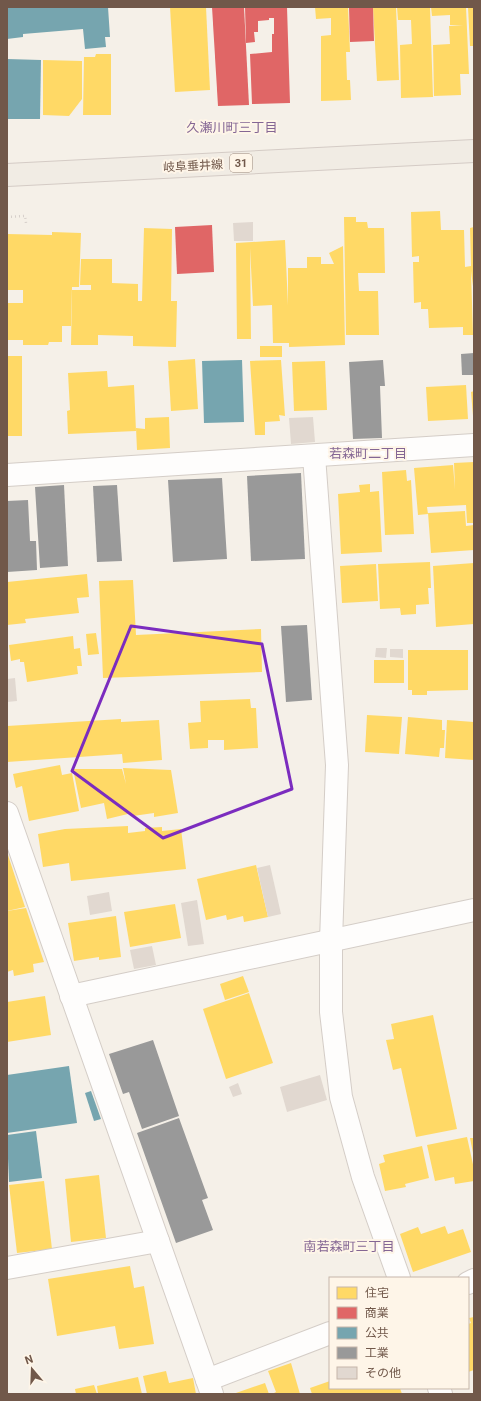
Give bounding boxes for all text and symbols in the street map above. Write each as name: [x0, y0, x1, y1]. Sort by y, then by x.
district label: 久瀬川町三丁目: [186, 120, 278, 135]
road number: 31: [230, 154, 252, 172]
street label: 岐阜垂井線: [163, 157, 223, 175]
district label: 若森町二丁目: [329, 446, 407, 461]
district label: 南若森町三丁目: [303, 1239, 395, 1254]
legend: [329, 1277, 469, 1389]
text: 住宅: [365, 1286, 389, 1300]
text: 商業: [365, 1306, 389, 1320]
text: 公共: [365, 1326, 389, 1340]
text: 工業: [365, 1346, 389, 1360]
north arrow: [12, 1349, 52, 1389]
text: N: [23, 1353, 35, 1367]
text: その他: [365, 1366, 401, 1380]

